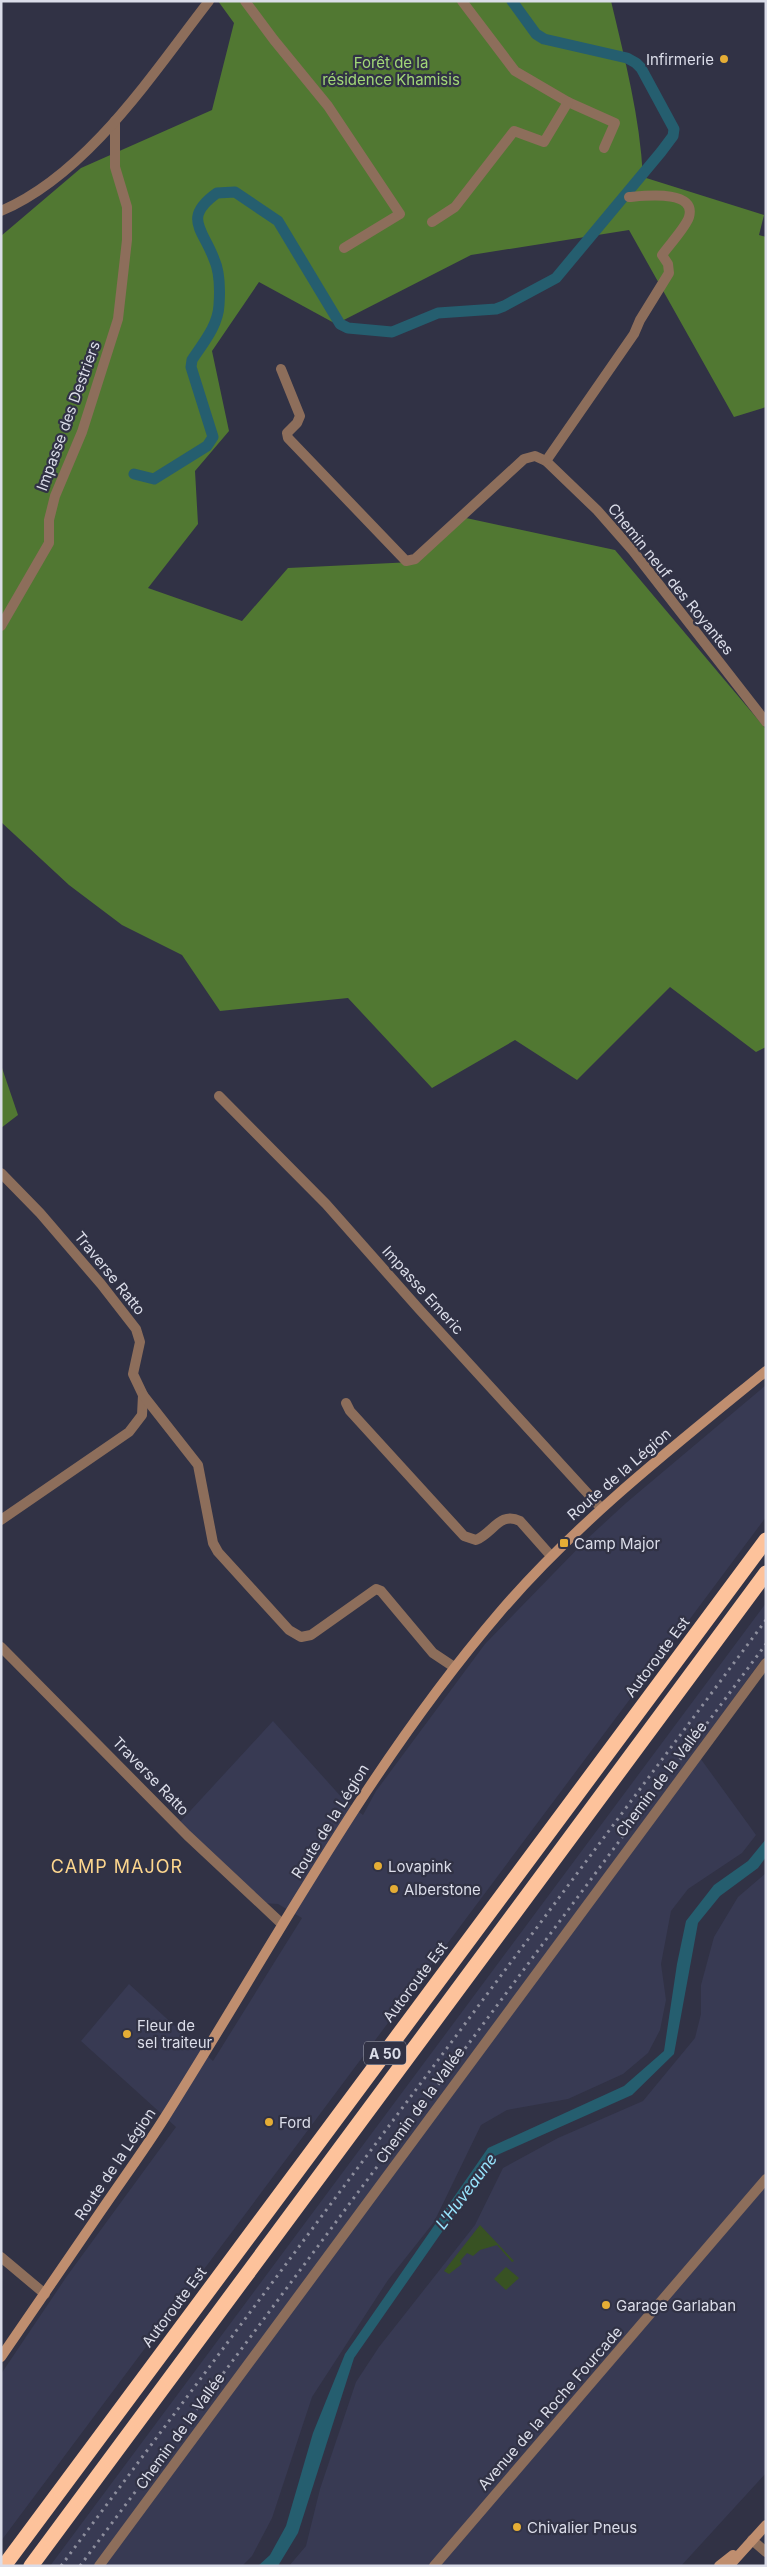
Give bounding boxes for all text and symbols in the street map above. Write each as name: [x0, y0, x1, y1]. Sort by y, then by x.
place label: Infirmerie: [646, 50, 714, 69]
park label: Forêt de la résidence Khamisis: [322, 53, 460, 89]
marker: Infirmerie: [718, 53, 730, 65]
street label: Impasse des Destriers: [32, 338, 104, 493]
street label: Chemin neuf des Royantes: [604, 499, 738, 659]
street label: Traverse Ratto: [70, 1227, 150, 1319]
street label: Impasse Emeric: [378, 1242, 468, 1338]
street label: Route de la Légion: [563, 1424, 675, 1524]
place label: Camp Major: [574, 1534, 661, 1553]
marker: Camp Major: [558, 1537, 570, 1549]
street label: Autoroute Est: [621, 1613, 693, 1701]
street label: Chemin de la Vallée: [611, 1718, 711, 1840]
street label: Traverse Ratto: [109, 1733, 193, 1819]
street label: Route de la Légion: [287, 1760, 373, 1882]
district label: CAMP MAJOR: [51, 1856, 183, 1877]
place label: Lovapink: [388, 1857, 453, 1876]
marker: Lovapink: [372, 1860, 384, 1872]
place label: Alberstone: [404, 1880, 481, 1899]
marker: Alberstone: [388, 1883, 400, 1895]
street label: Autoroute Est: [379, 1938, 451, 2026]
place label: Fleur de sel traiteur: [137, 2016, 212, 2052]
marker: Fleur de sel traiteur: [121, 2028, 133, 2040]
road number: A 50: [364, 2042, 406, 2064]
street label: Chemin de la Vallée: [371, 2043, 469, 2167]
street label: Route de la Légion: [70, 2104, 160, 2224]
place label: Ford: [279, 2113, 311, 2132]
marker: Ford: [263, 2116, 275, 2128]
water label: L'Huveaune: [431, 2149, 501, 2233]
street label: Autoroute Est: [138, 2263, 210, 2351]
place label: Garage Garlaban: [616, 2296, 736, 2315]
marker: Garage Garlaban: [600, 2299, 612, 2311]
street label: Avenue de la Roche Fourcade: [474, 2322, 626, 2494]
street label: Chemin de la Vallée: [131, 2369, 229, 2493]
place label: Chivalier Pneus: [527, 2518, 637, 2537]
marker: Chivalier Pneus: [511, 2521, 523, 2533]

